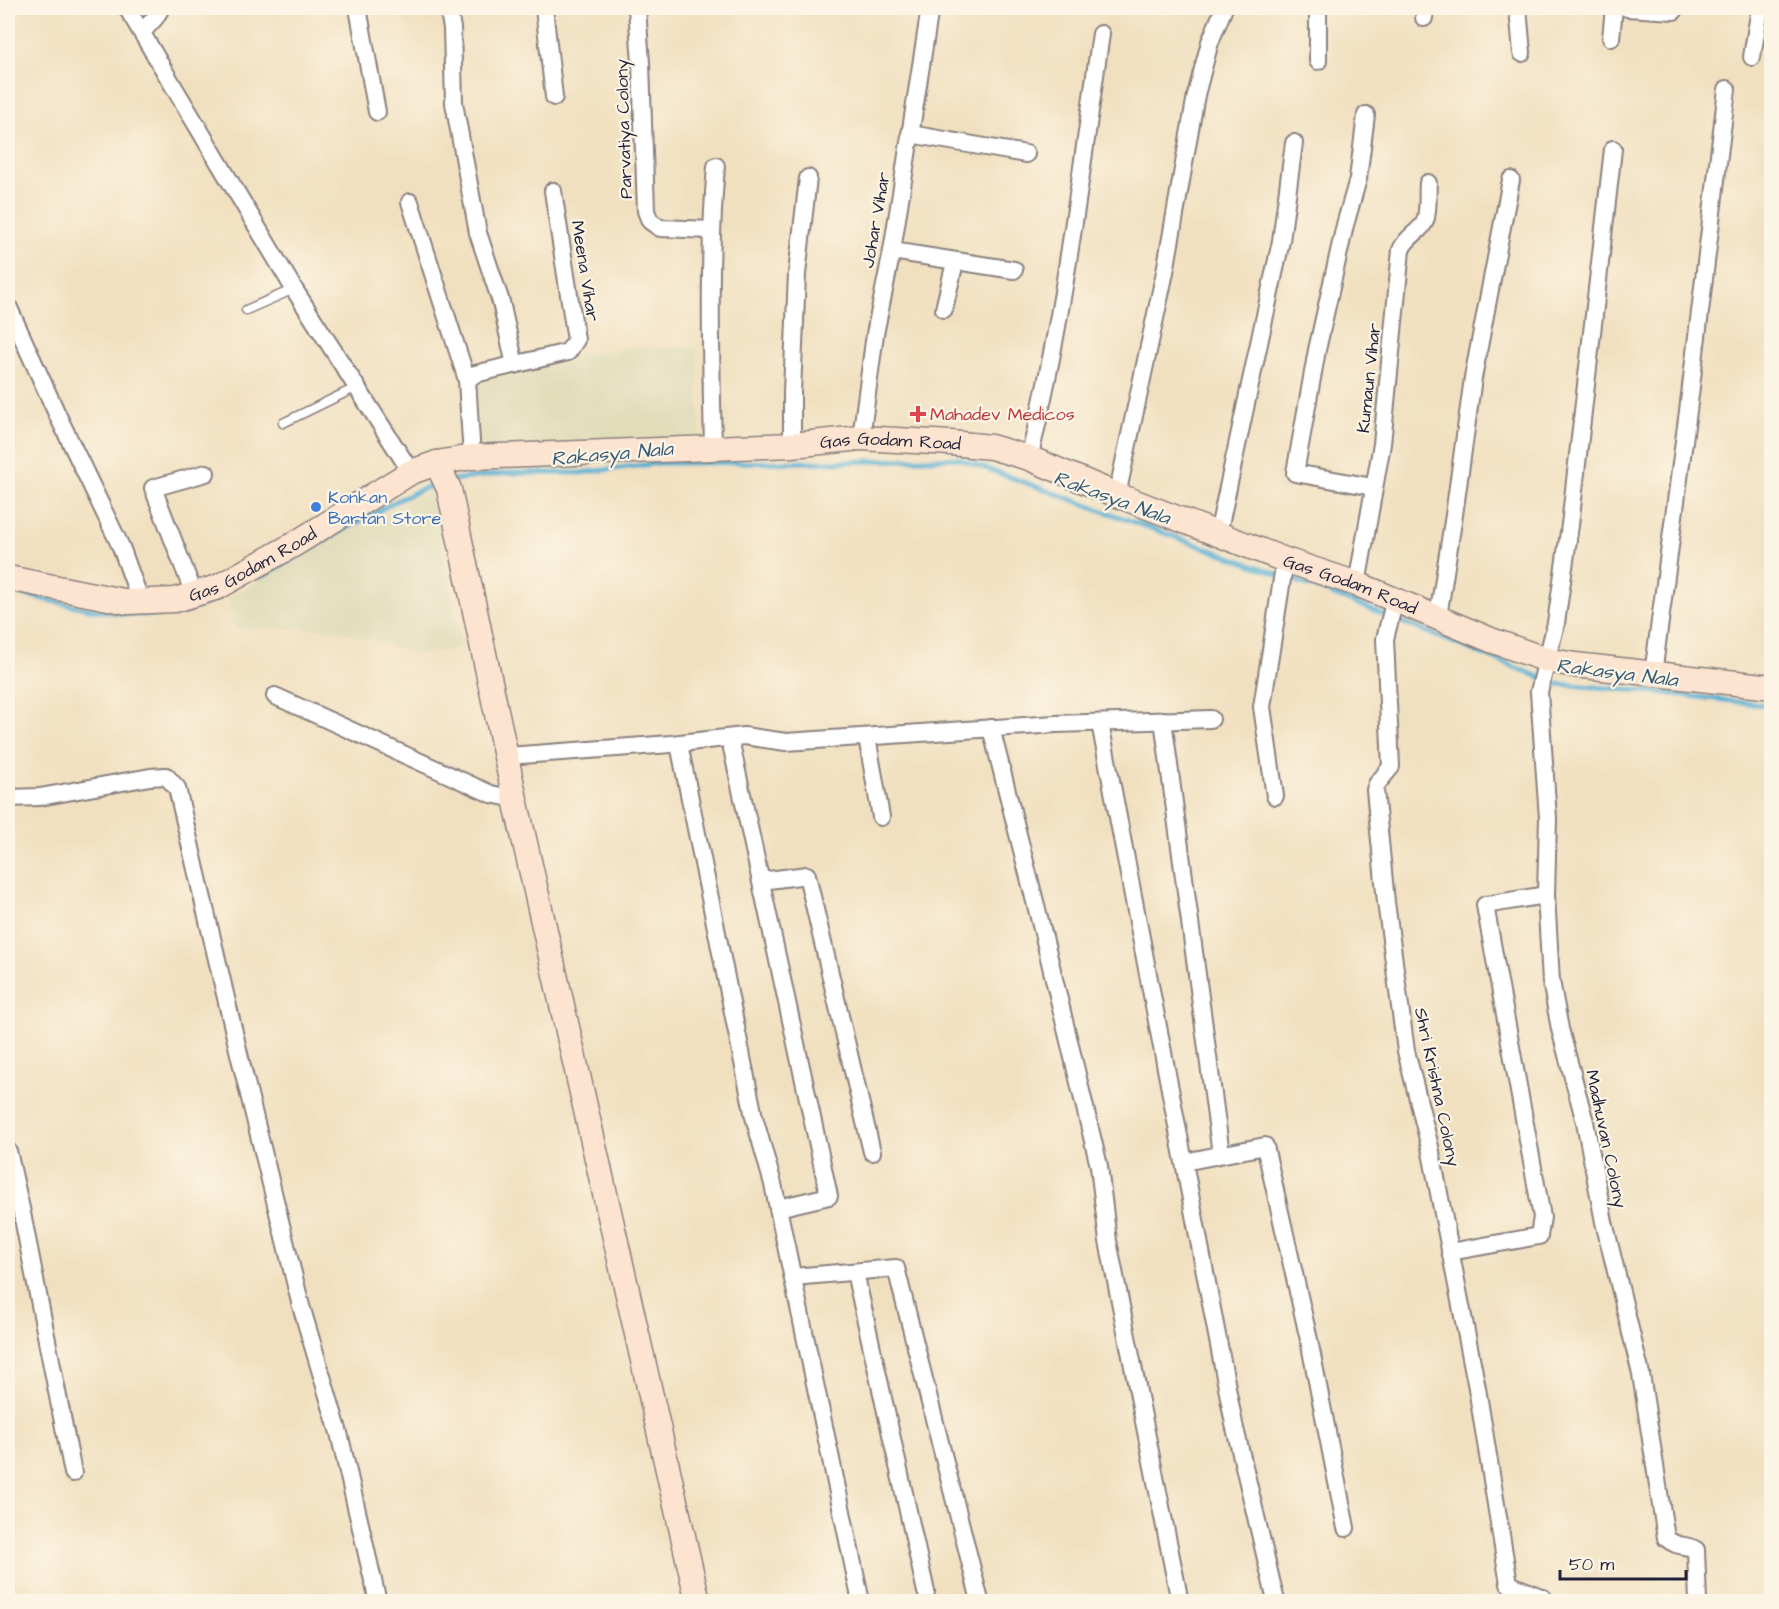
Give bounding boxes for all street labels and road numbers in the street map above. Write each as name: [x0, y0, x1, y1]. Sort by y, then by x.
street label: Parvatiya Colony: [609, 58, 640, 199]
street label: Johar Vihar: [855, 170, 897, 270]
street label: Meena Vihar: [565, 219, 605, 323]
street label: Kumaun Vihar: [1351, 322, 1387, 434]
street label: Gas Godam Road: [819, 425, 962, 456]
street label: Gas Godam Road: [186, 521, 321, 608]
street label: Gas Godam Road: [1280, 548, 1422, 620]
street label: Shri Krishna Colony: [1407, 1005, 1466, 1169]
street label: Madhuvan Colony: [1578, 1068, 1633, 1211]

